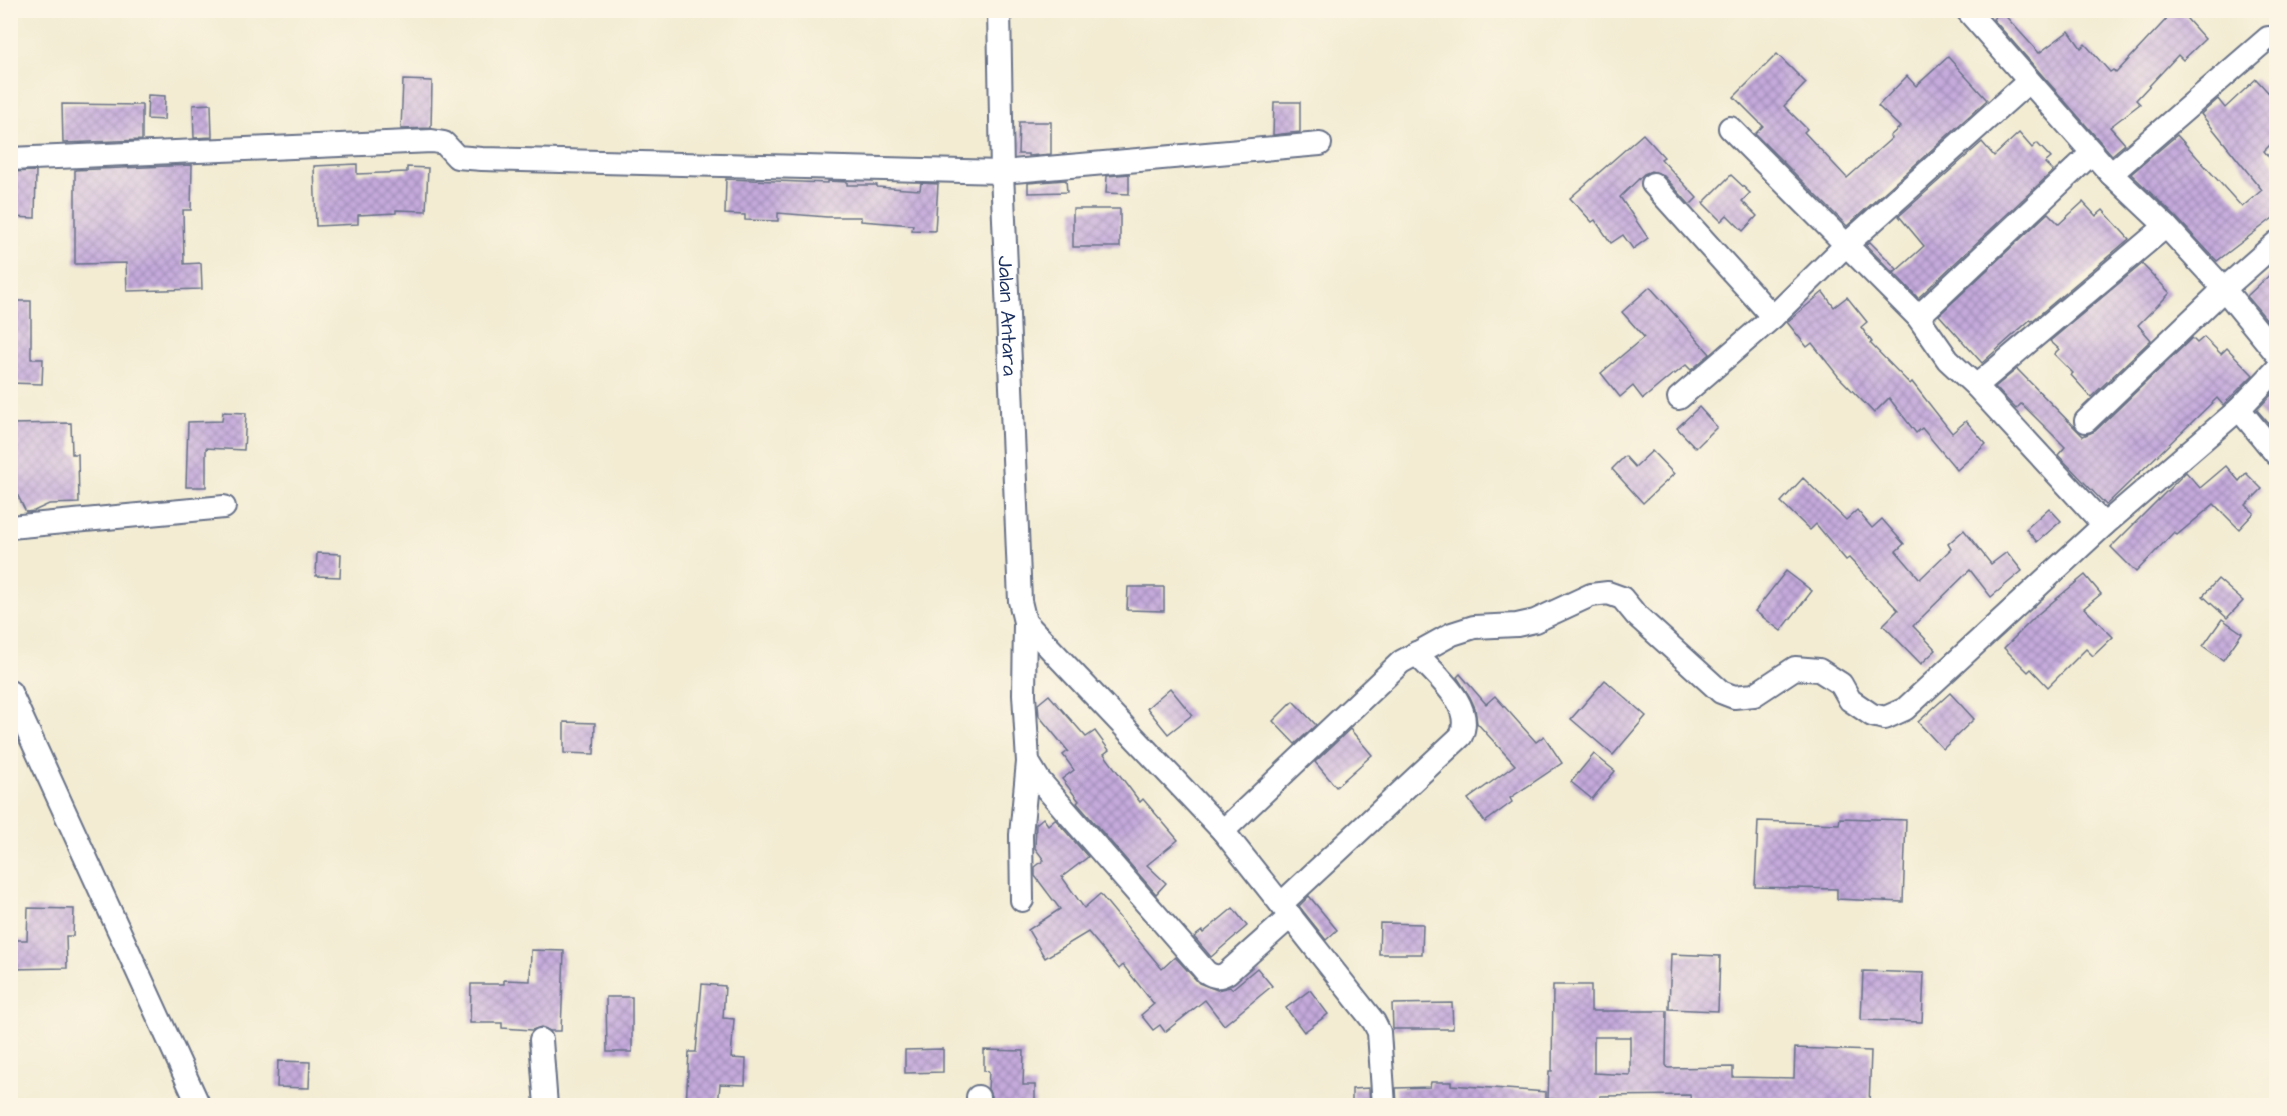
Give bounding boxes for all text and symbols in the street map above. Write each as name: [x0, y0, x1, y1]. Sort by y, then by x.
street label: Jalan Antara: [991, 255, 1025, 377]

